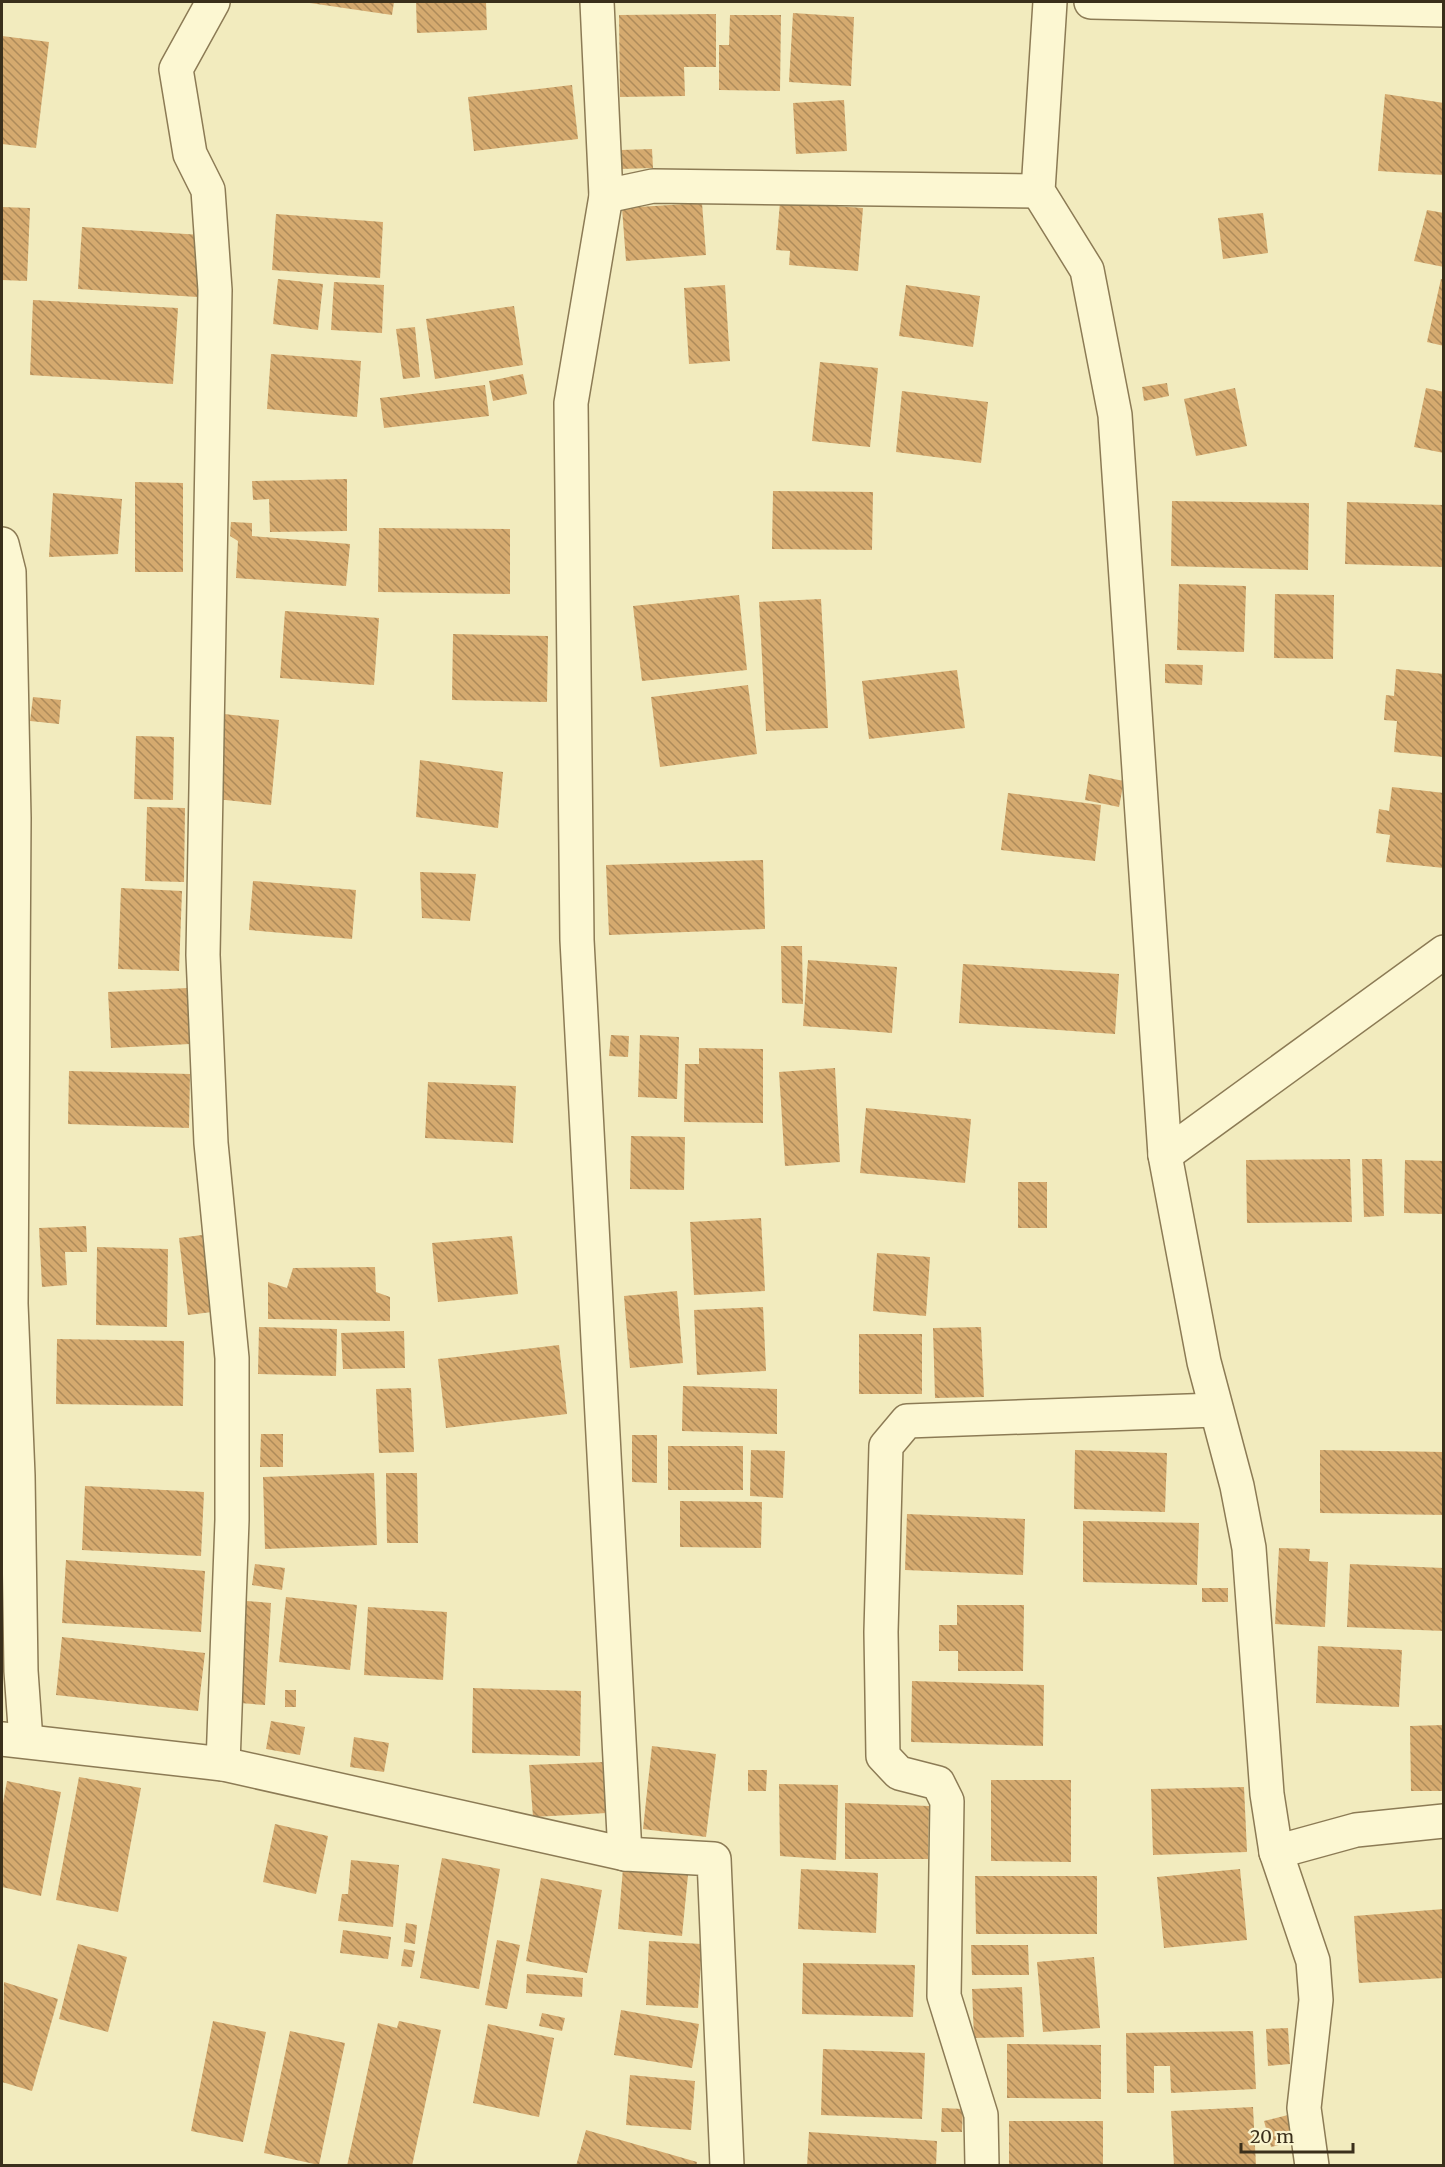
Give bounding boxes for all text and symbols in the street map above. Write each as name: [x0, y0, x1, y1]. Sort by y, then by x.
scale bar: [1241, 2116, 1354, 2154]
text: 20 m: [1250, 2125, 1294, 2148]

